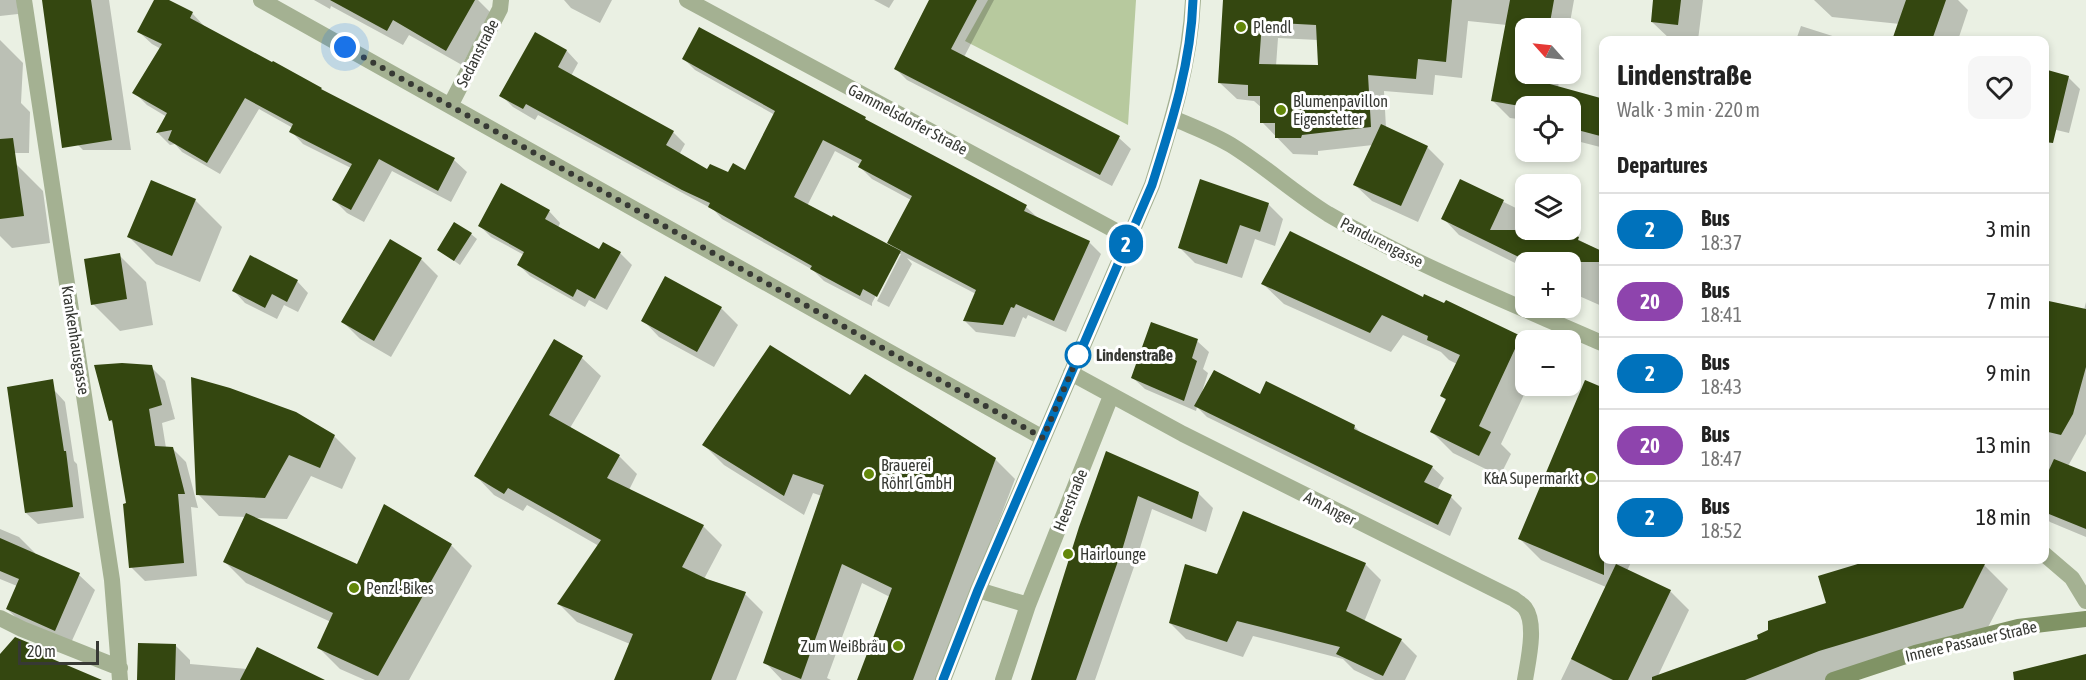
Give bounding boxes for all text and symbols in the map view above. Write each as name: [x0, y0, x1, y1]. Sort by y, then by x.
street label: Sedanstraße: [452, 16, 502, 90]
place label: Plendl: [1253, 18, 1293, 36]
north arrow: [1515, 18, 1581, 84]
map controls: [1515, 18, 1581, 396]
marker: Plendl: [1234, 20, 1248, 34]
your location: [330, 32, 360, 62]
button: heart: [1968, 56, 2031, 119]
text: Lindenstraße: [1617, 59, 1752, 91]
street label: Gammelsdorfer Straße: [845, 80, 971, 158]
place label: Blumenpavillon Eigenstetter: [1293, 92, 1388, 129]
button: locate: [1515, 96, 1581, 162]
text: Walk · 3 min · 220 m: [1617, 98, 1760, 121]
marker: Blumenpavillon Eigenstetter: [1274, 103, 1288, 117]
text: Departures: [1617, 152, 1707, 178]
button: layers: [1515, 174, 1581, 240]
text: Bus: [1701, 205, 1730, 231]
street label: Pandurengasse: [1337, 213, 1426, 271]
text: 3 min: [1986, 216, 2031, 242]
text: 2: [1645, 217, 1655, 241]
line badge: 2: [1106, 224, 1146, 264]
text: 18:37: [1701, 231, 1742, 254]
text: 2: [1121, 232, 1131, 256]
button: +: [1515, 252, 1581, 318]
text: Bus: [1701, 277, 1730, 303]
street label: Krankenhausgasse: [57, 284, 94, 396]
text: 7 min: [1986, 288, 2031, 314]
text: 20: [1640, 289, 1660, 313]
text: 18:41: [1701, 303, 1742, 326]
button: −: [1515, 330, 1581, 396]
marker: Lindenstraße: [1065, 342, 1091, 368]
place label: Lindenstraße: [1096, 346, 1173, 364]
text: Bus: [1701, 349, 1730, 375]
text: 9 min: [1986, 360, 2031, 386]
text: 2: [1645, 361, 1655, 385]
text: 18:43: [1701, 375, 1742, 398]
text: Bus: [1701, 421, 1730, 447]
text: 13 min: [1976, 432, 2031, 458]
text: 20: [1640, 433, 1660, 457]
text: 18:47: [1701, 447, 1742, 470]
place label: Brauerei Röhrl GmbH: [881, 456, 952, 492]
street label: Heerstraße: [1049, 466, 1091, 534]
marker: Brauerei Röhrl GmbH: [862, 467, 876, 481]
place label: K&A Supermarkt: [1483, 469, 1579, 488]
marker: K&A Supermarkt: [1584, 471, 1598, 485]
street label: Am Anger: [1301, 487, 1359, 530]
text: Bus: [1701, 493, 1730, 519]
text: 18 min: [1976, 504, 2031, 530]
text: 2: [1645, 505, 1655, 529]
text: 18:52: [1701, 519, 1742, 542]
place label: Hairlounge: [1080, 545, 1146, 564]
marker: Hairlounge: [1061, 547, 1075, 561]
place label: Penzl-Bikes: [366, 579, 434, 597]
marker: Penzl-Bikes: [347, 581, 361, 595]
street label: Innere Passauer Straße: [1903, 617, 2039, 665]
place label: Zum Weißbräu: [801, 637, 886, 655]
scale bar: [18, 638, 99, 666]
marker: Zum Weißbräu: [891, 639, 905, 653]
text: 20 m: [27, 642, 56, 660]

